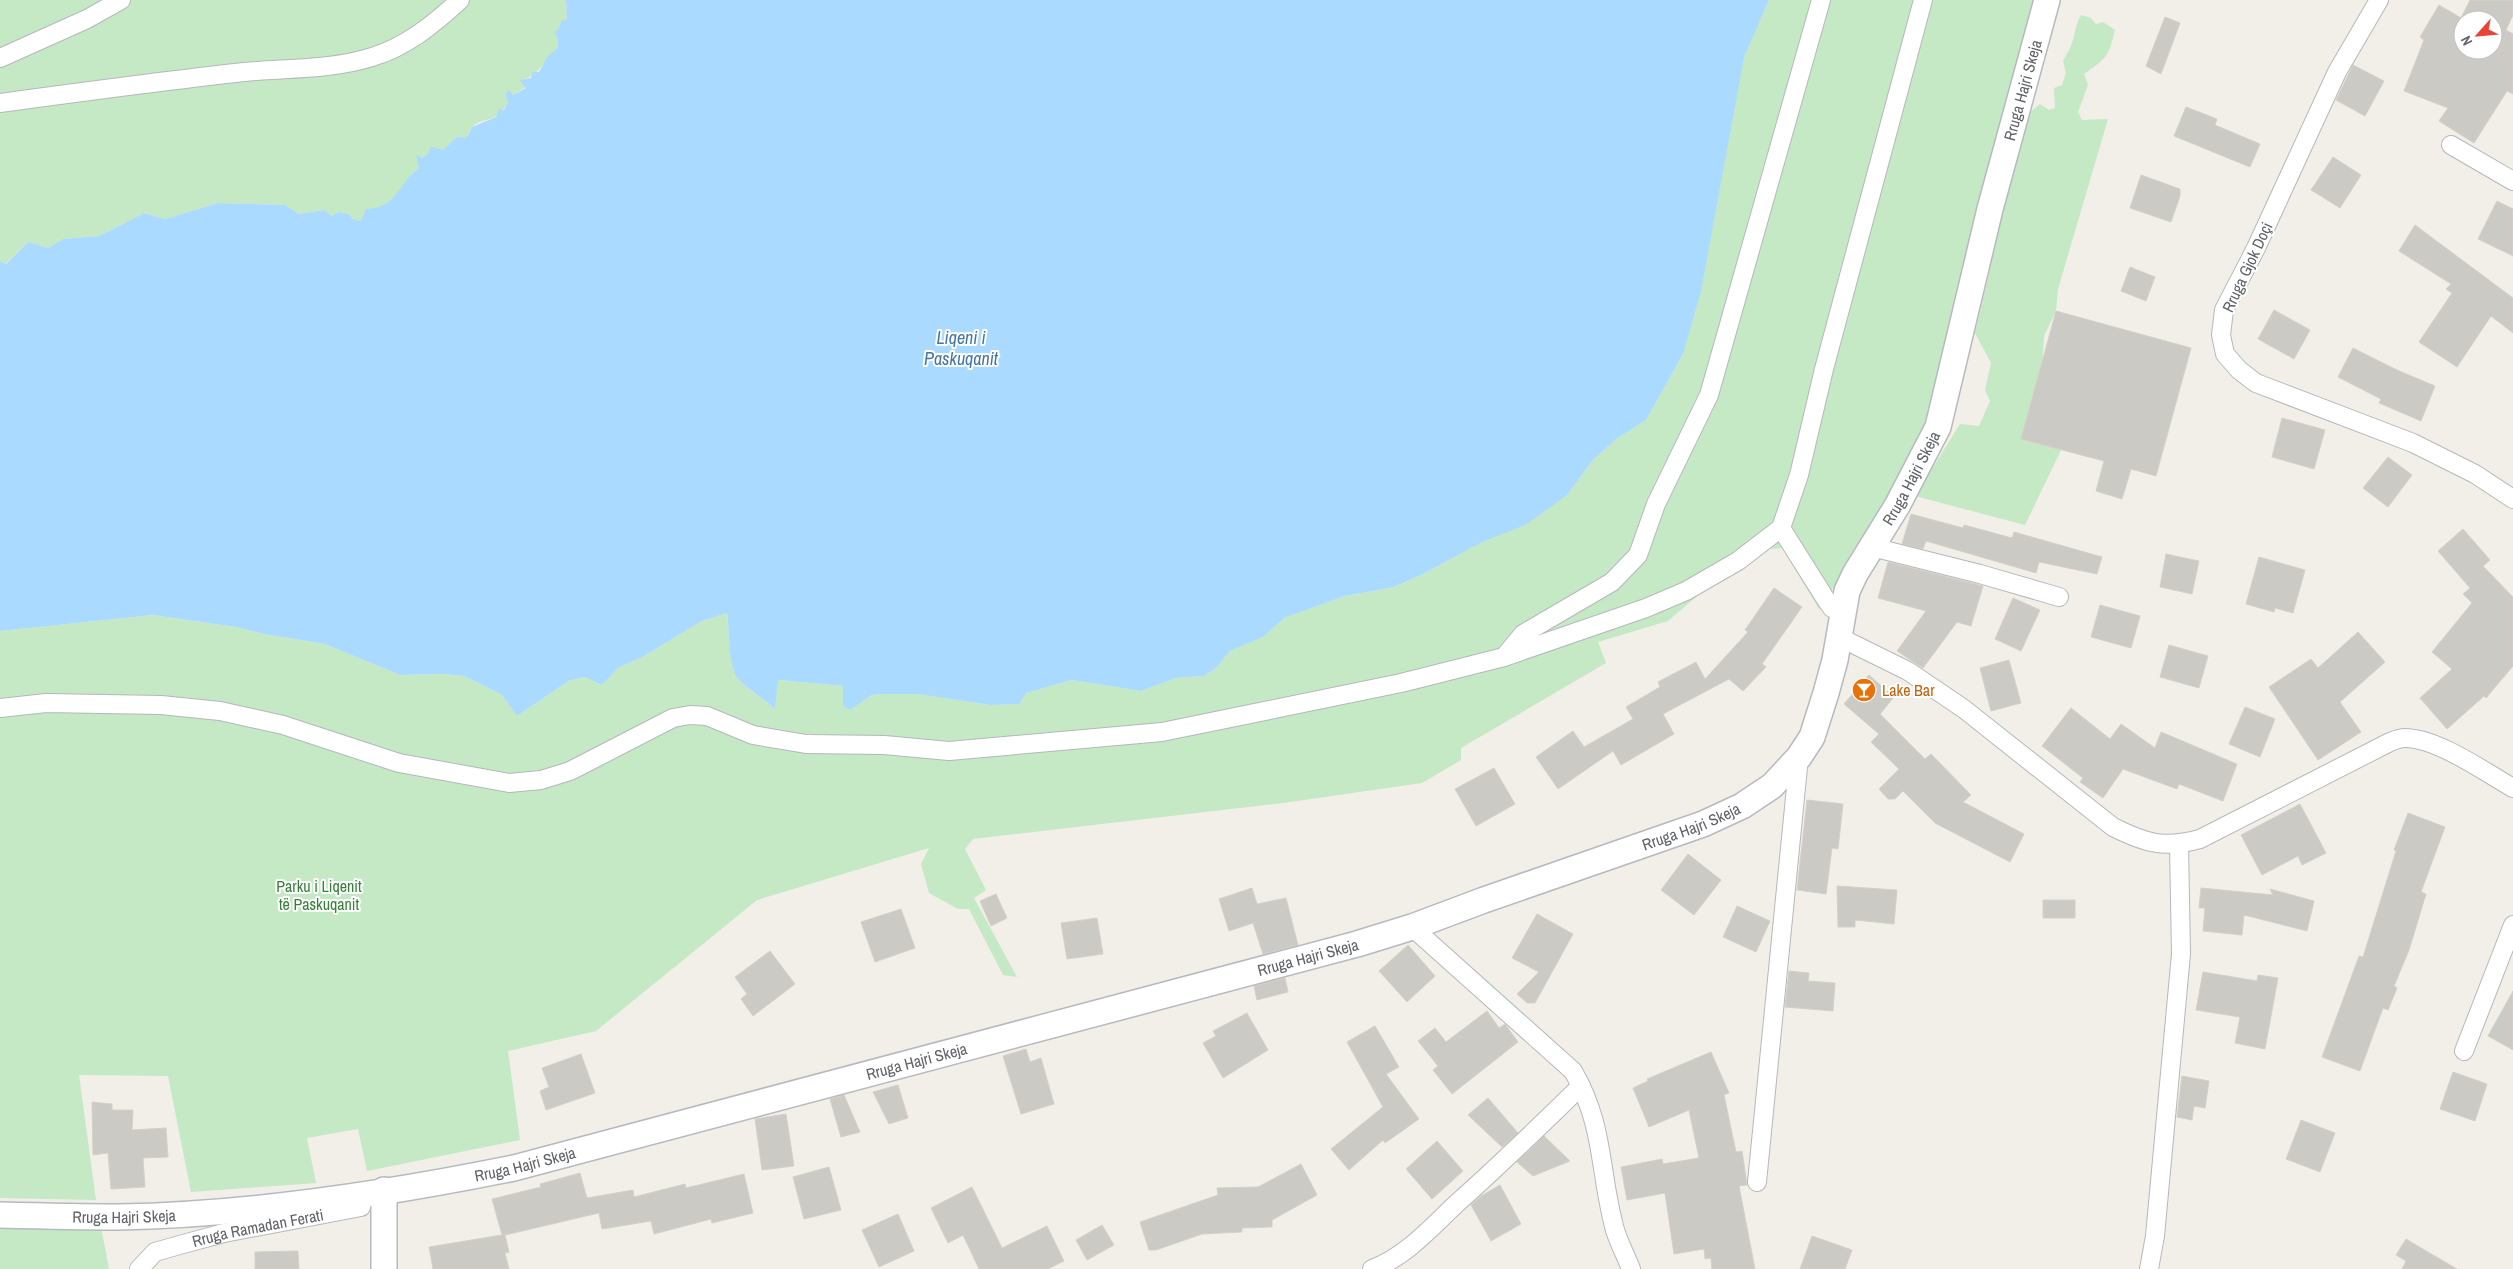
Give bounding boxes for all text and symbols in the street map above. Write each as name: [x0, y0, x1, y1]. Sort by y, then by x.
north arrow: [2453, 10, 2503, 60]
text: N: [2457, 33, 2476, 49]
street label: Rruga Hajri Skeja: [1998, 37, 2047, 143]
street label: Rruga Gjok Doçi: [2217, 218, 2277, 316]
water label: Liqeni i Paskuqanit: [924, 325, 999, 371]
street label: Rruga Hajri Skeja: [1877, 427, 1945, 529]
bar icon: Lake Bar: [1851, 677, 1877, 703]
place label: Lake Bar: [1882, 679, 1935, 701]
street label: Rruga Hajri Skeja: [1639, 797, 1744, 855]
park label: Parku i Liqenit të Paskuqanit: [276, 875, 362, 915]
street label: Rruga Hajri Skeja: [1255, 933, 1361, 981]
street label: Rruga Hajri Skeja: [864, 1037, 970, 1085]
street label: Rruga Hajri Skeja: [473, 1141, 579, 1187]
street label: Rruga Ramadan Ferati: [190, 1203, 325, 1252]
street label: Rruga Hajri Skeja: [72, 1204, 177, 1228]

